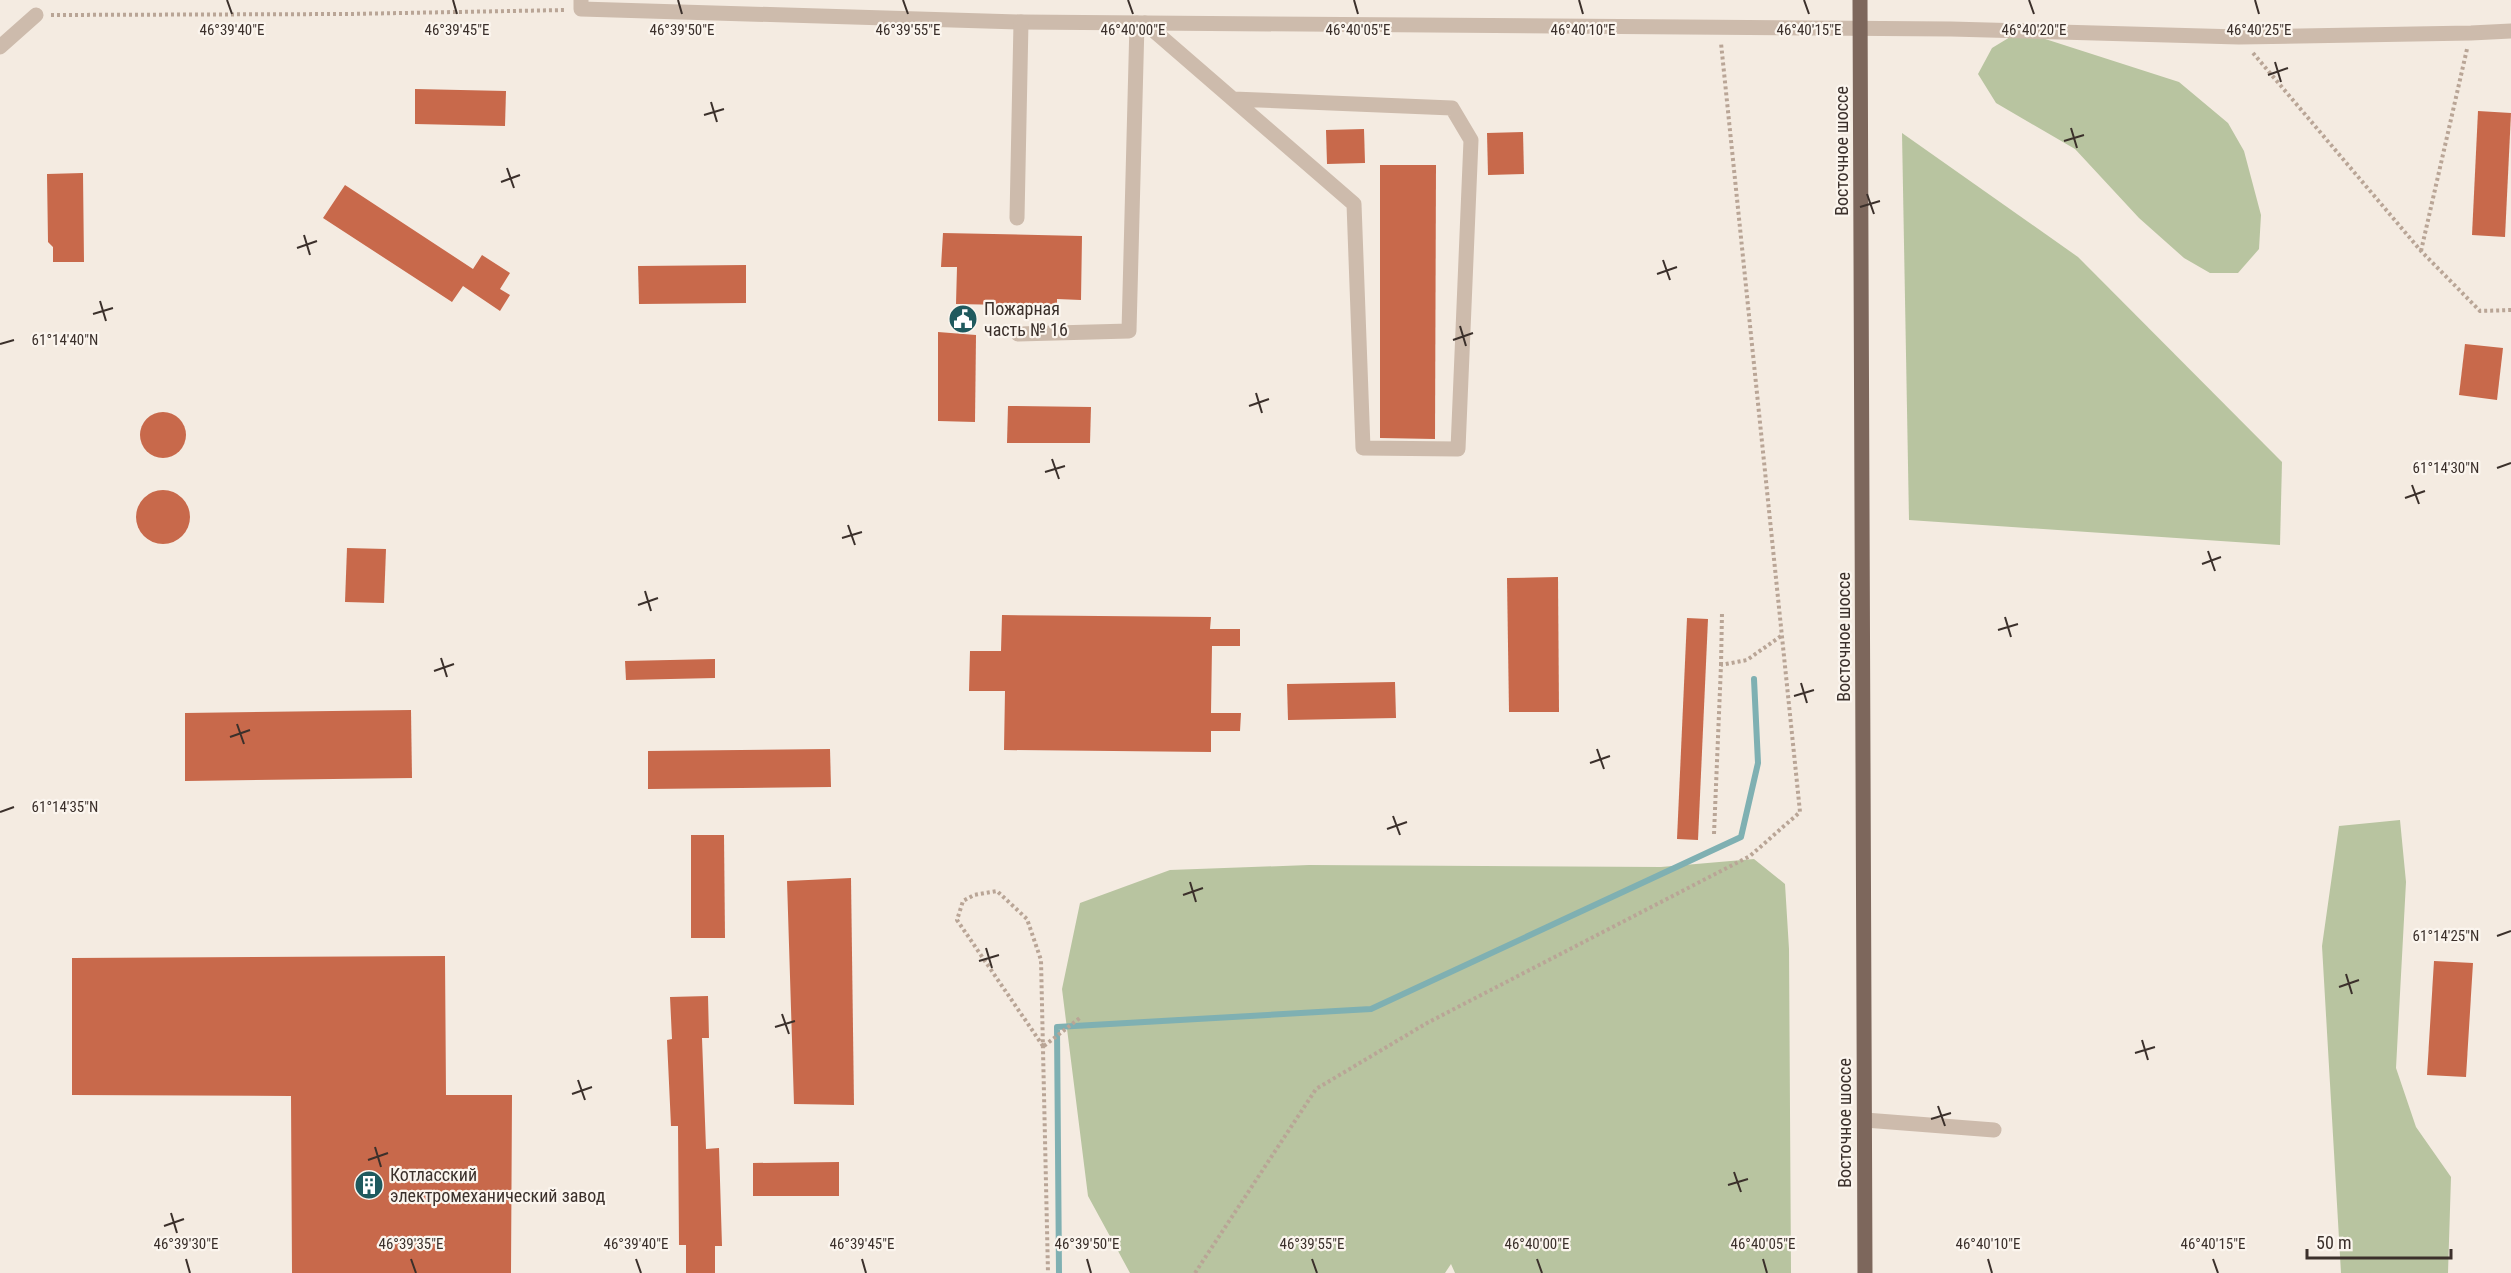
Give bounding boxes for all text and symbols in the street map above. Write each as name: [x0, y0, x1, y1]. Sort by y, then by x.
text: 46°39'40"E: [200, 21, 264, 39]
text: 46°39'45"E: [425, 21, 489, 39]
text: 46°39'50"E: [650, 21, 714, 39]
text: 46°39'55"E: [876, 21, 940, 39]
text: 46°40'00"E: [1101, 21, 1165, 39]
text: 46°40'05"E: [1326, 21, 1390, 39]
text: 46°40'10"E: [1551, 21, 1615, 39]
text: 46°40'15"E: [1777, 21, 1841, 39]
text: 46°40'20"E: [2002, 21, 2066, 39]
text: 46°40'25"E: [2227, 21, 2291, 39]
street label: Восточное шоссе: [1831, 86, 1852, 216]
place label: Пожарная часть № 16: [984, 298, 1068, 340]
public building icon: Пожарная часть № 16: [947, 303, 979, 335]
text: 61°14'40"N: [32, 331, 98, 349]
text: 61°14'30"N: [2413, 459, 2479, 477]
street label: Восточное шоссе: [1833, 572, 1854, 702]
text: 61°14'35"N: [32, 798, 98, 816]
text: 61°14'25"N: [2413, 927, 2479, 945]
street label: Восточное шоссе: [1834, 1058, 1855, 1188]
place label: Котласский электромеханический завод: [390, 1164, 606, 1206]
building icon: Котласский электромеханический завод: [353, 1169, 385, 1201]
scale bar: [2307, 1222, 2451, 1260]
text: 50 m: [2316, 1232, 2351, 1253]
text: 46°39'30"E: [154, 1235, 218, 1253]
text: 46°39'35"E: [379, 1235, 443, 1253]
text: 46°39'40"E: [604, 1235, 668, 1253]
text: 46°39'45"E: [830, 1235, 894, 1253]
text: 46°39'50"E: [1055, 1235, 1119, 1253]
text: 46°39'55"E: [1280, 1235, 1344, 1253]
text: 46°40'00"E: [1505, 1235, 1569, 1253]
text: 46°40'05"E: [1731, 1235, 1795, 1253]
text: 46°40'10"E: [1956, 1235, 2020, 1253]
text: 46°40'15"E: [2181, 1235, 2245, 1253]

